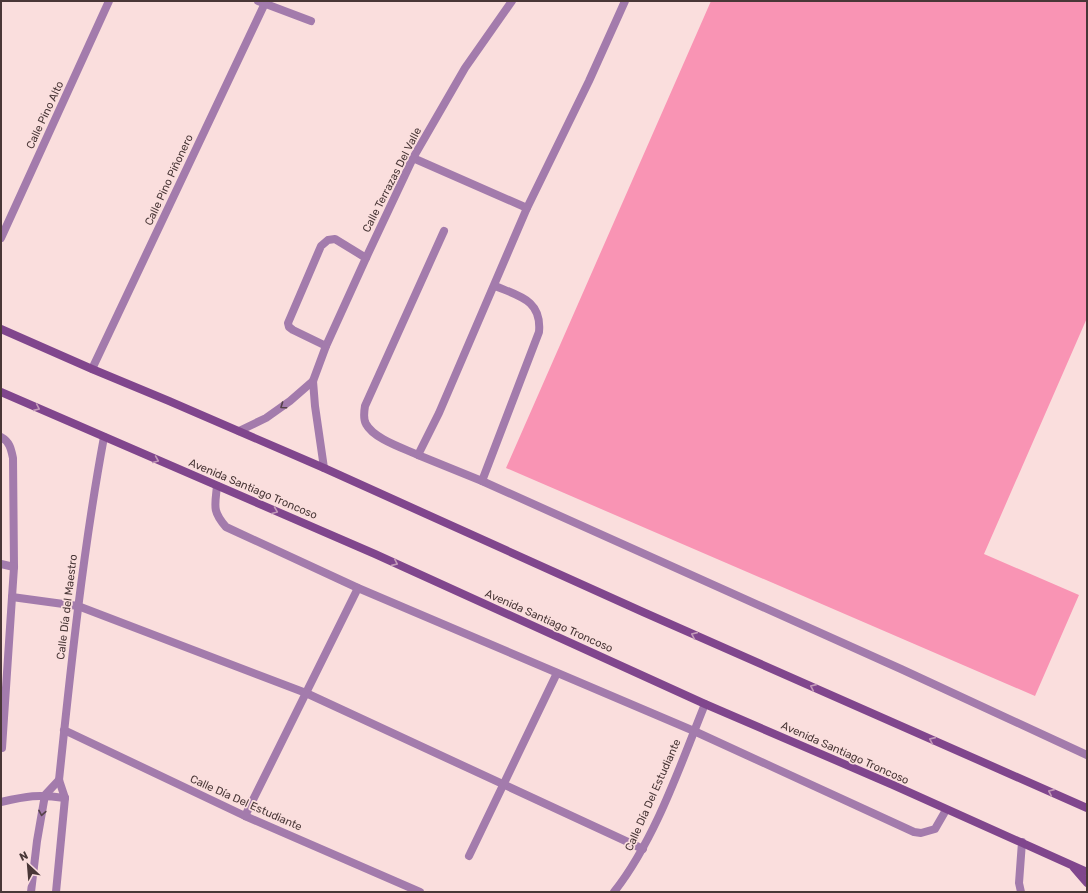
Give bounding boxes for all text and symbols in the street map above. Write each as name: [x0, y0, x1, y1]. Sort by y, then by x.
street label: Calle Pino Alto: [24, 79, 66, 151]
street label: Calle Terrazas Del Valle: [360, 125, 424, 235]
street label: Calle Pino Piñonero: [142, 132, 196, 228]
one-way arrow: [281, 401, 288, 408]
one-way arrow: [32, 403, 40, 411]
one-way arrow: [152, 455, 159, 463]
street label: Avenida Santiago Troncoso: [187, 456, 319, 522]
one-way arrow: [271, 506, 279, 514]
street label: Calle Día del Maestro: [54, 554, 80, 660]
one-way arrow: [390, 558, 398, 566]
street label: Avenida Santiago Troncoso: [483, 587, 615, 655]
one-way arrow: [691, 632, 699, 640]
one-way arrow: [810, 684, 818, 692]
street label: Avenida Santiago Troncoso: [779, 719, 911, 787]
one-way arrow: [929, 736, 936, 744]
street label: Calle Día Del Estudiante: [622, 737, 684, 853]
street label: Calle Día Del Estudiante: [188, 772, 304, 834]
one-way arrow: [1048, 789, 1056, 797]
one-way arrow: [38, 810, 46, 816]
north arrow: [8, 845, 48, 885]
text: N: [17, 849, 30, 864]

